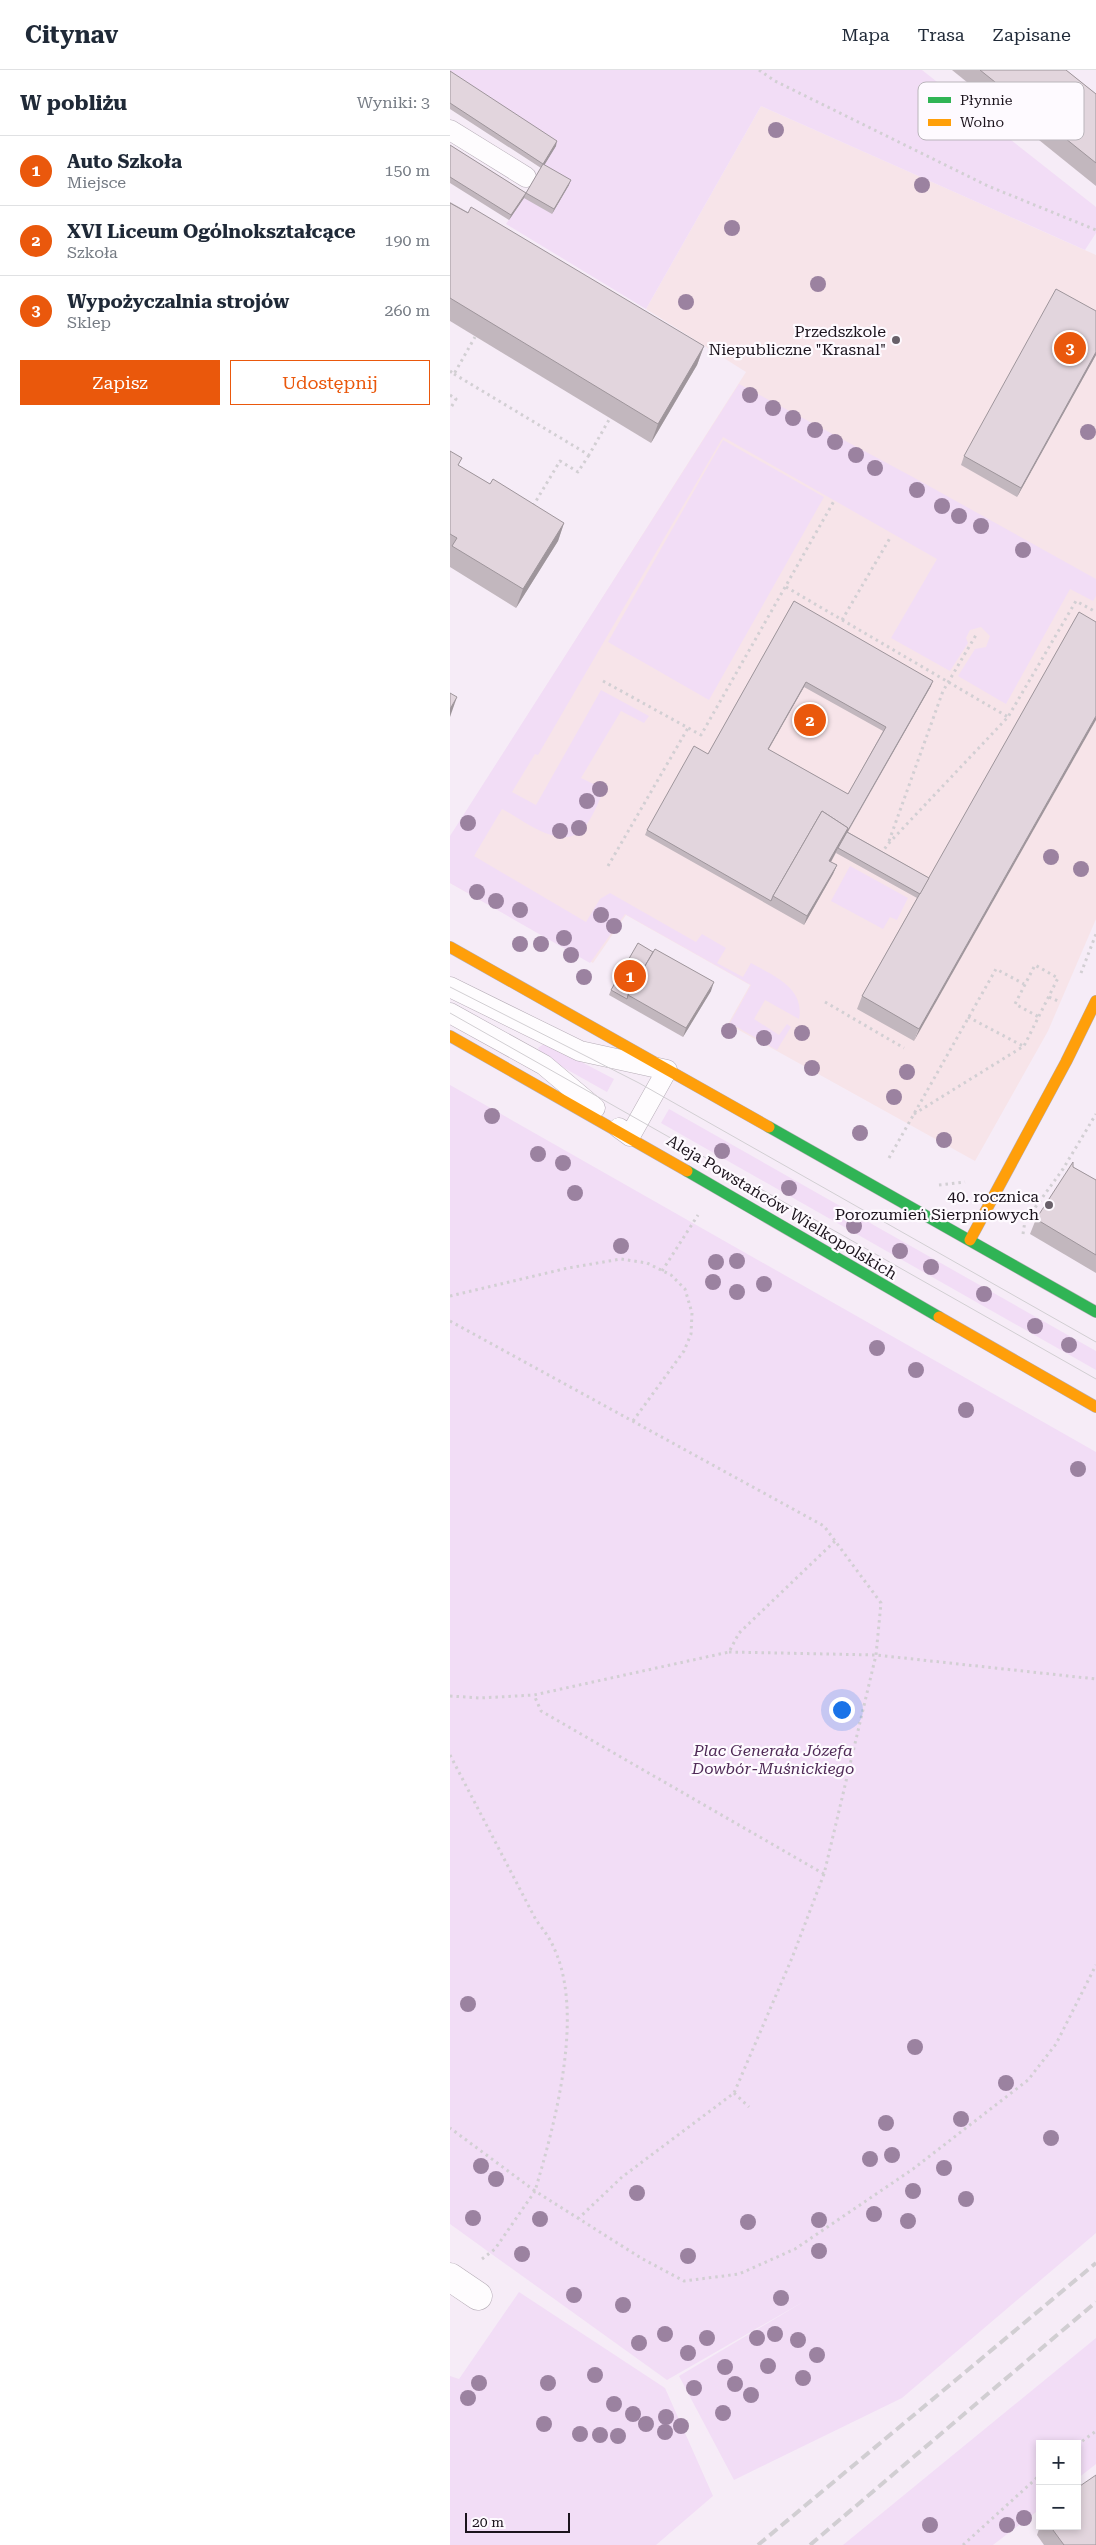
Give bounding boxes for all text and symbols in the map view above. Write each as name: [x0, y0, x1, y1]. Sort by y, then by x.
text: Citynav: [25, 21, 118, 49]
text: Mapa: [841, 24, 889, 45]
text: Trasa: [917, 24, 965, 45]
text: Zapisane: [993, 24, 1071, 45]
legend: [918, 82, 1084, 140]
text: W pobliżu: [20, 91, 127, 115]
text: Płynnie: [960, 92, 1013, 108]
text: Wyniki: 3: [357, 93, 430, 112]
text: Wolno: [960, 114, 1004, 130]
text: Auto Szkoła: [67, 150, 182, 173]
text: 1: [32, 161, 40, 180]
text: 150 m: [384, 161, 430, 180]
text: Miejsce: [67, 173, 126, 192]
text: XVI Liceum Ogólnokształcące: [67, 220, 356, 243]
text: 2: [32, 231, 40, 250]
text: 190 m: [384, 231, 430, 250]
text: Szkoła: [67, 243, 118, 262]
text: Wypożyczalnia strojów: [67, 290, 289, 313]
text: 3: [32, 301, 40, 320]
text: 260 m: [384, 301, 430, 320]
text: Sklep: [67, 313, 111, 332]
place label: Przedszkole Niepubliczne "Krasnal": [708, 322, 886, 359]
pin: 3: [1054, 329, 1086, 367]
marker: Przedszkole Niepubliczne "Krasnal": [890, 334, 902, 346]
button: Zapisz: [20, 360, 220, 405]
button: Udostępnij: [230, 360, 430, 405]
pin: 2: [794, 701, 826, 739]
pin: 1: [614, 957, 646, 995]
street label: Aleja Powstańców Wielkopolskich: [663, 1131, 901, 1283]
place label: 40. rocznica Porozumień Sierpniowych: [835, 1187, 1039, 1224]
marker: 40. rocznica Porozumień Sierpniowych: [1043, 1199, 1055, 1211]
your location: [829, 1697, 855, 1723]
park label: Plac Generała Józefa Dowbór-Muśnickiego: [691, 1741, 854, 1778]
map controls: [1036, 2440, 1081, 2530]
button: +: [1036, 2440, 1081, 2485]
button: −: [1036, 2485, 1081, 2530]
scale bar: [465, 2510, 570, 2533]
text: 20 m: [472, 2514, 504, 2530]

